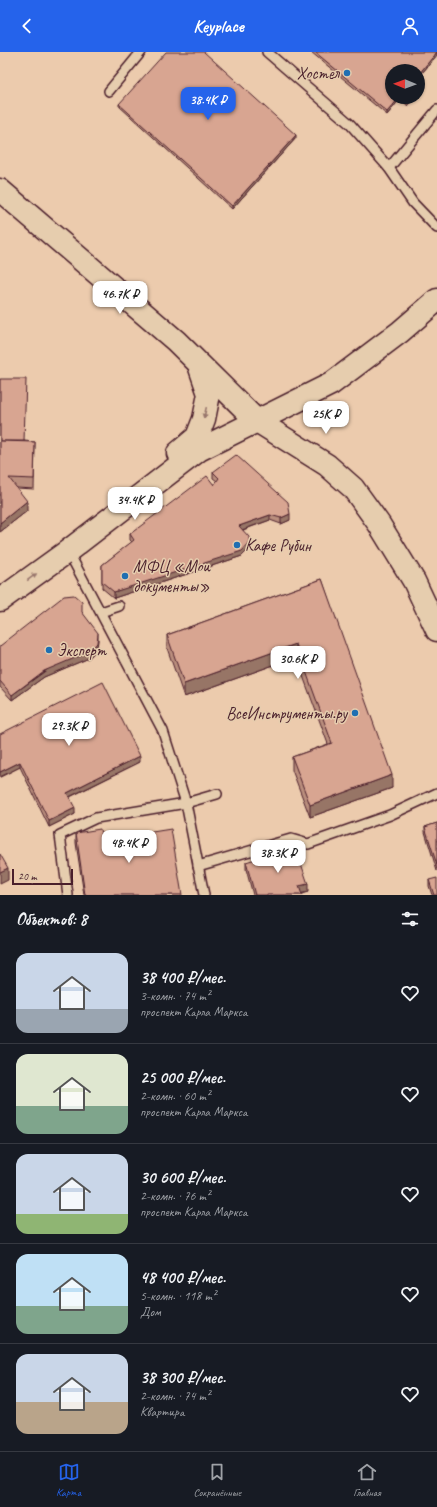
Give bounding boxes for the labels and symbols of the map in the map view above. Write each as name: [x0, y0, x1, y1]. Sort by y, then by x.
place label: Хостел: [297, 63, 341, 84]
north arrow: [385, 64, 425, 104]
marker: Хостел: [342, 68, 352, 78]
pin: 38.4K ₽: [171, 87, 245, 121]
pin: 46.7K ₽: [83, 281, 157, 315]
pin: 25K ₽: [298, 401, 354, 435]
one-way arrow: [201, 407, 207, 420]
pin: 34.4K ₽: [98, 487, 172, 521]
place label: Кафе Рубин: [245, 535, 313, 556]
marker: Кафе Рубин: [232, 540, 242, 550]
place label: МФЦ «Мои документы»: [133, 556, 211, 597]
marker: МФЦ «Мои документы»: [120, 571, 130, 581]
one-way arrow: [26, 573, 37, 581]
place label: Эксперт: [57, 640, 108, 661]
marker: Эксперт: [44, 645, 54, 655]
pin: 30.6K ₽: [261, 646, 335, 680]
place label: ВсеИнструменты.ру: [226, 703, 348, 724]
marker: ВсеИнструменты.ру: [350, 708, 360, 718]
pin: 29.3K ₽: [32, 713, 106, 747]
pin: 48.4K ₽: [92, 830, 166, 864]
pin: 38.3K ₽: [241, 840, 315, 874]
scale bar: [12, 867, 73, 886]

